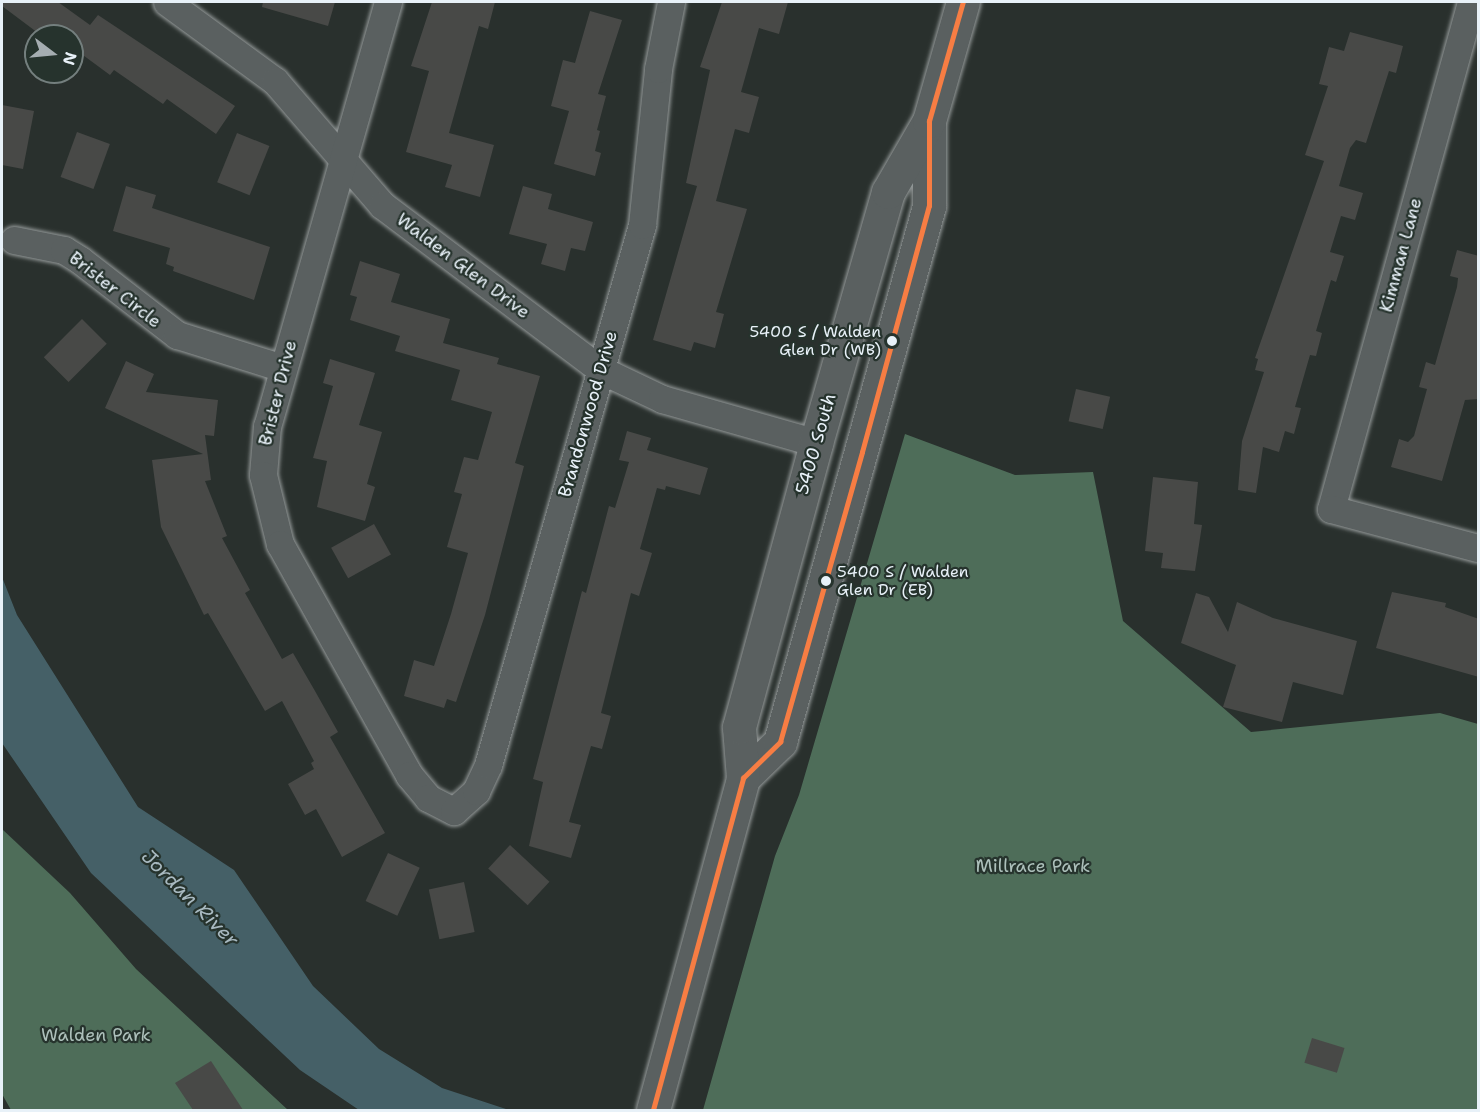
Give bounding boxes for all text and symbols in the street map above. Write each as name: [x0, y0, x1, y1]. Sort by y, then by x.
north arrow: [24, 24, 84, 84]
text: N: [58, 50, 82, 68]
street label: Kimman Lane: [1375, 195, 1427, 315]
street label: Walden Glen Drive: [392, 209, 534, 323]
street label: Brister Circle: [65, 247, 165, 333]
place label: 5400 S / Walden Glen Dr (WB): [749, 322, 881, 360]
street label: Brandonwood Drive: [554, 328, 622, 500]
marker: 5400 S / Walden Glen Dr (WB): [886, 335, 898, 347]
street label: Brister Drive: [254, 338, 302, 448]
street label: 5400 South: [791, 391, 841, 497]
place label: 5400 S / Walden Glen Dr (EB): [837, 562, 969, 600]
marker: 5400 S / Walden Glen Dr (EB): [820, 575, 832, 587]
water label: Jordan River: [136, 844, 244, 952]
park label: Millrace Park: [976, 855, 1090, 877]
park label: Walden Park: [41, 1024, 151, 1046]

